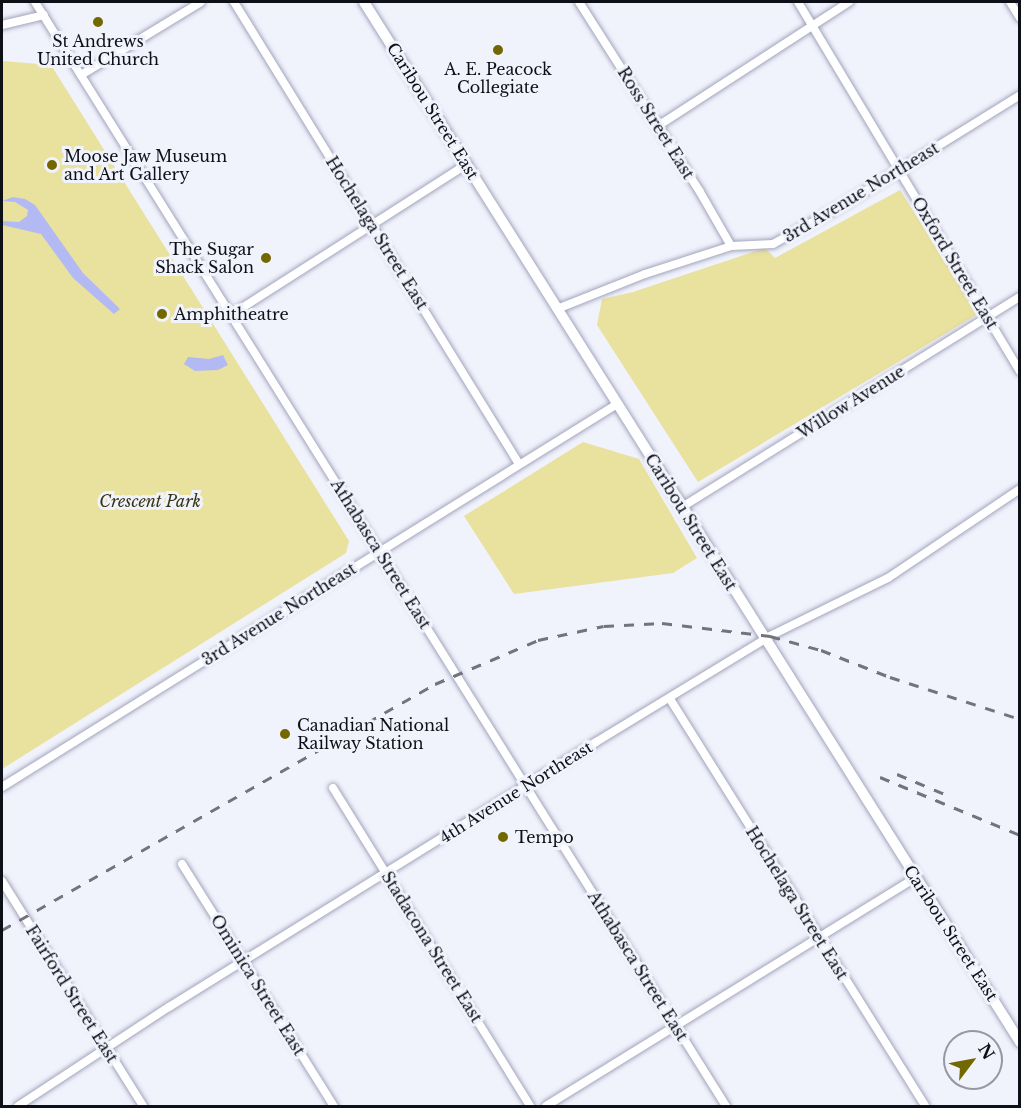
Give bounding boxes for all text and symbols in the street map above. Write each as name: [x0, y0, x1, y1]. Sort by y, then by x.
marker: St Andrews United Church: [91, 15, 105, 29]
place label: St Andrews United Church: [37, 31, 159, 69]
street label: Caribou Street East: [383, 39, 483, 183]
marker: A. E. Peacock Collegiate: [491, 43, 505, 57]
place label: A. E. Peacock Collegiate: [444, 59, 552, 97]
street label: Ross Street East: [614, 63, 698, 183]
street label: 3rd Avenue Northeast: [779, 138, 943, 246]
place label: Moose Jaw Museum and Art Gallery: [64, 146, 228, 184]
street label: Hochelaga Street East: [322, 153, 432, 313]
marker: Moose Jaw Museum and Art Gallery: [45, 158, 59, 172]
street label: Oxford Street East: [908, 193, 1002, 333]
place label: The Sugar Shack Salon: [155, 239, 254, 277]
marker: The Sugar Shack Salon: [259, 251, 273, 265]
place label: Amphitheatre: [174, 304, 289, 324]
marker: Amphitheatre: [155, 307, 169, 321]
street label: Willow Avenue: [793, 361, 909, 443]
street label: Caribou Street East: [641, 450, 741, 594]
street label: Athabasca Street East: [327, 475, 435, 633]
park label: Crescent Park: [99, 491, 201, 511]
street label: 3rd Avenue Northeast: [198, 559, 360, 669]
place label: Canadian National Railway Station: [297, 715, 449, 753]
marker: Canadian National Railway Station: [278, 727, 292, 741]
street label: 4th Avenue Northeast: [436, 737, 596, 847]
street label: Hochelaga Street East: [742, 823, 852, 983]
place label: Tempo: [515, 827, 574, 847]
marker: Tempo: [496, 830, 510, 844]
street label: Caribou Street East: [900, 862, 1002, 1004]
street label: Stadacona Street East: [378, 868, 486, 1026]
street label: Athabasca Street East: [584, 887, 692, 1045]
street label: Ominica Street East: [207, 911, 309, 1059]
street label: Fairford Street East: [22, 922, 122, 1066]
north arrow: [943, 1030, 1003, 1090]
text: N: [974, 1040, 999, 1063]

